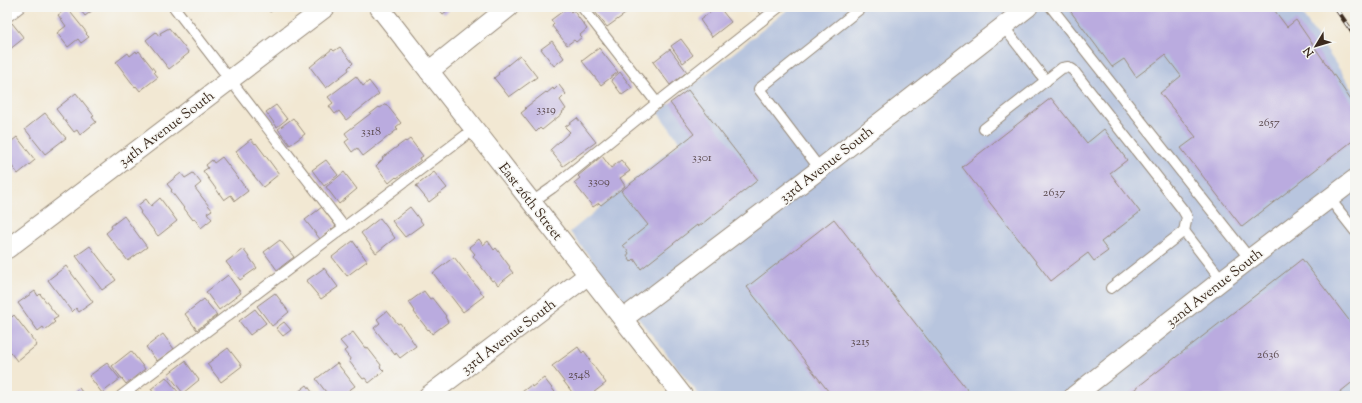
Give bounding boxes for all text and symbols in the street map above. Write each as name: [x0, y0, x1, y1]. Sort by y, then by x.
north arrow: [1296, 26, 1336, 66]
text: N: [1300, 43, 1319, 61]
street label: 34th Avenue South: [115, 87, 219, 172]
house number: 3319: [536, 101, 556, 119]
house number: 2657: [1258, 114, 1280, 132]
house number: 3318: [361, 123, 381, 141]
street label: 33rd Avenue South: [776, 123, 878, 209]
house number: 3301: [692, 149, 712, 167]
street label: East 26th Street: [493, 159, 566, 245]
house number: 3309: [588, 173, 610, 191]
house number: 2637: [1043, 184, 1065, 202]
street label: 32nd Avenue South: [1163, 244, 1268, 333]
street label: 33rd Avenue South: [458, 295, 561, 380]
house number: 3215: [851, 333, 869, 351]
house number: 2636: [1257, 346, 1279, 364]
house number: 2548: [568, 366, 590, 384]

